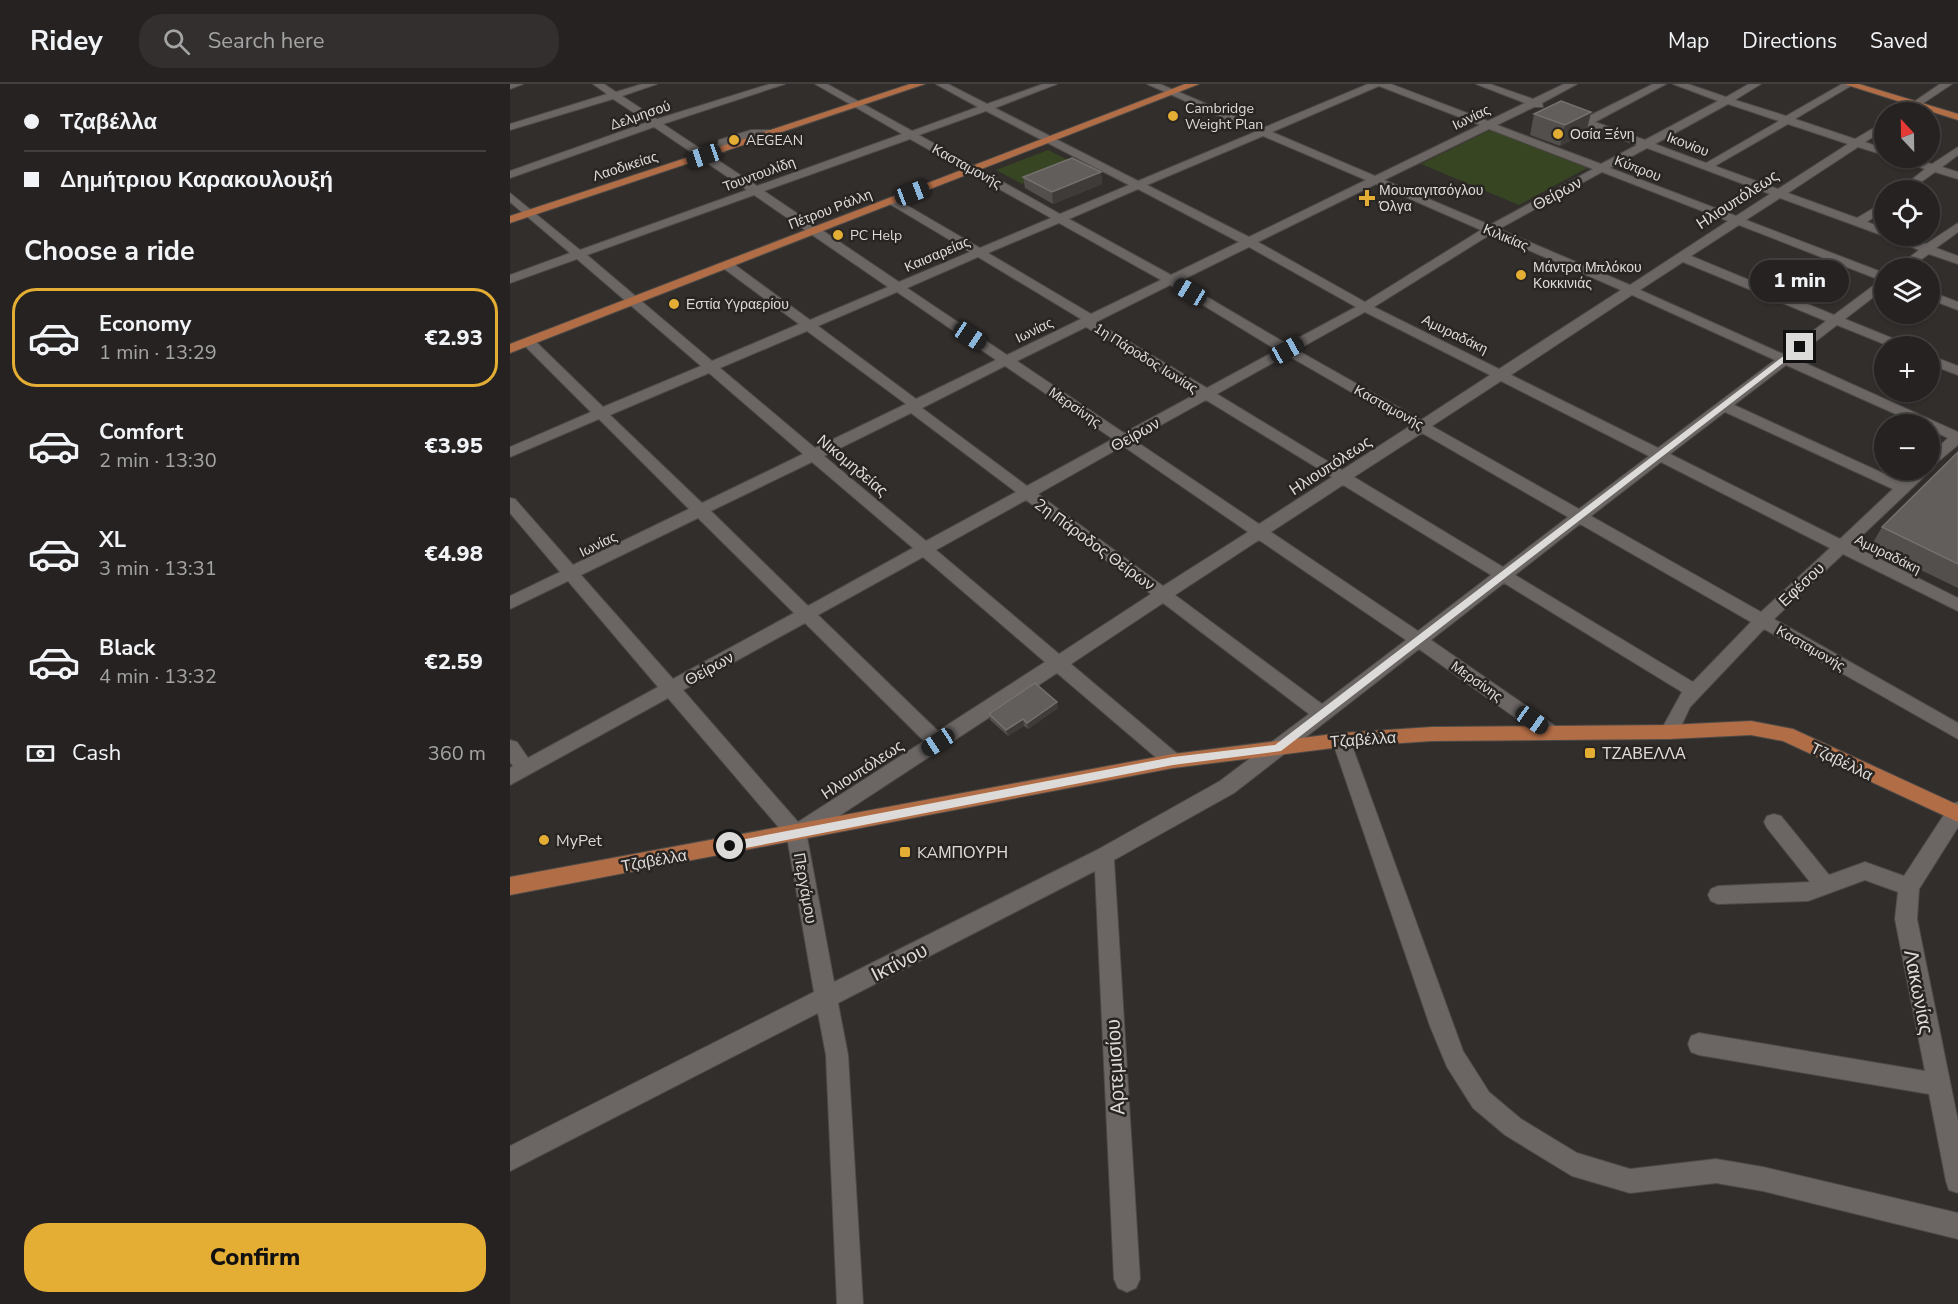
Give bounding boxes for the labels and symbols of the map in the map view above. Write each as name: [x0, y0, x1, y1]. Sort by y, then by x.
street label: Δελμησού: [607, 96, 673, 135]
place label: Cambridge Weight Plan: [1185, 99, 1263, 134]
street label: Ιωνίας: [1449, 100, 1493, 135]
north arrow: [1874, 102, 1940, 168]
marker: Cambridge Weight Plan: [1166, 109, 1180, 123]
place label: Οσία Ξένη: [1570, 125, 1634, 144]
marker: Οσία Ξένη: [1551, 127, 1565, 141]
street label: Ικονίου: [1664, 128, 1712, 161]
place label: AEGEAN: [746, 131, 803, 150]
marker: AEGEAN: [727, 133, 741, 147]
street label: Κασταμονής: [929, 140, 1005, 193]
car: [684, 142, 724, 170]
street label: Λαοδικείας: [590, 147, 660, 186]
street label: Κύπρου: [1612, 151, 1664, 186]
street label: Τουντουλίδη: [720, 153, 798, 196]
street label: Ηλιουπόλεως: [1692, 165, 1783, 235]
street label: Θείρων: [1529, 172, 1586, 216]
car: [892, 178, 932, 208]
place label: Μουπαγιτσόγλου Όλγα: [1378, 181, 1484, 216]
street label: Πέτρου Ράλλη: [786, 185, 875, 234]
marker: Μουπαγιτσόγλου Όλγα: [1360, 191, 1374, 205]
street label: Κιλικίας: [1480, 219, 1532, 256]
place label: PC Help: [850, 226, 902, 245]
marker: PC Help: [831, 228, 845, 242]
street label: Καισαρείας: [902, 232, 973, 277]
place label: Μάντρα Μπλόκου Κοκκινιάς: [1533, 258, 1642, 293]
callout: 1 min: [1750, 260, 1850, 302]
marker: Μάντρα Μπλόκου Κοκκινιάς: [1514, 268, 1528, 282]
car: [1170, 275, 1210, 309]
place label: Εστία Υγραερίου: [686, 295, 789, 314]
marker: Εστία Υγραερίου: [667, 297, 681, 311]
street label: Αμυραδάκη: [1418, 310, 1491, 359]
street label: Ιωνίας: [1012, 313, 1056, 348]
car: [950, 318, 990, 354]
street label: 1η Πάροδος Ιωνίας: [1090, 319, 1202, 398]
car: [1267, 333, 1307, 367]
route end: [1786, 333, 1813, 360]
street label: Κασταμονής: [1351, 381, 1427, 434]
street label: Μερσίνης: [1045, 383, 1105, 432]
street label: Θείρων: [1107, 412, 1164, 457]
street label: Νικομηδείας: [812, 430, 893, 502]
street label: Ηλιουπόλεως: [1285, 431, 1376, 501]
street label: 2η Πάροδος Θείρων: [1030, 494, 1159, 596]
street label: Ιωνίας: [576, 527, 620, 562]
street label: Αμυραδάκη: [1851, 530, 1924, 579]
street label: Εφέσου: [1774, 558, 1830, 612]
street label: Κασταμονής: [1773, 621, 1849, 676]
street label: Θείρων: [681, 646, 738, 691]
street label: Μερσίνης: [1447, 657, 1507, 706]
car: [1512, 702, 1552, 738]
car: [918, 725, 958, 759]
street label: Τζαβέλλα: [1329, 727, 1397, 753]
street label: Ηλιουπόλεως: [817, 735, 908, 805]
street label: Τζαβέλλα: [1807, 737, 1876, 786]
place label: ΤΖΑΒΕΛΛΑ: [1602, 743, 1686, 765]
marker: ΤΖΑΒΕΛΛΑ: [1583, 746, 1597, 760]
place label: MyPet: [556, 830, 602, 852]
route start: [716, 832, 743, 859]
marker: MyPet: [537, 833, 551, 847]
place label: KAΜΠΟΥΡΗ: [917, 842, 1008, 864]
street label: Τζαβέλλα: [620, 844, 689, 878]
marker: KAΜΠΟΥΡΗ: [898, 845, 912, 859]
street label: Περγάμου: [788, 851, 822, 925]
street label: Ικτίνου: [866, 937, 932, 988]
street label: Λακωνίας: [1897, 947, 1940, 1037]
street label: Αρτεμισίου: [1100, 1018, 1131, 1115]

